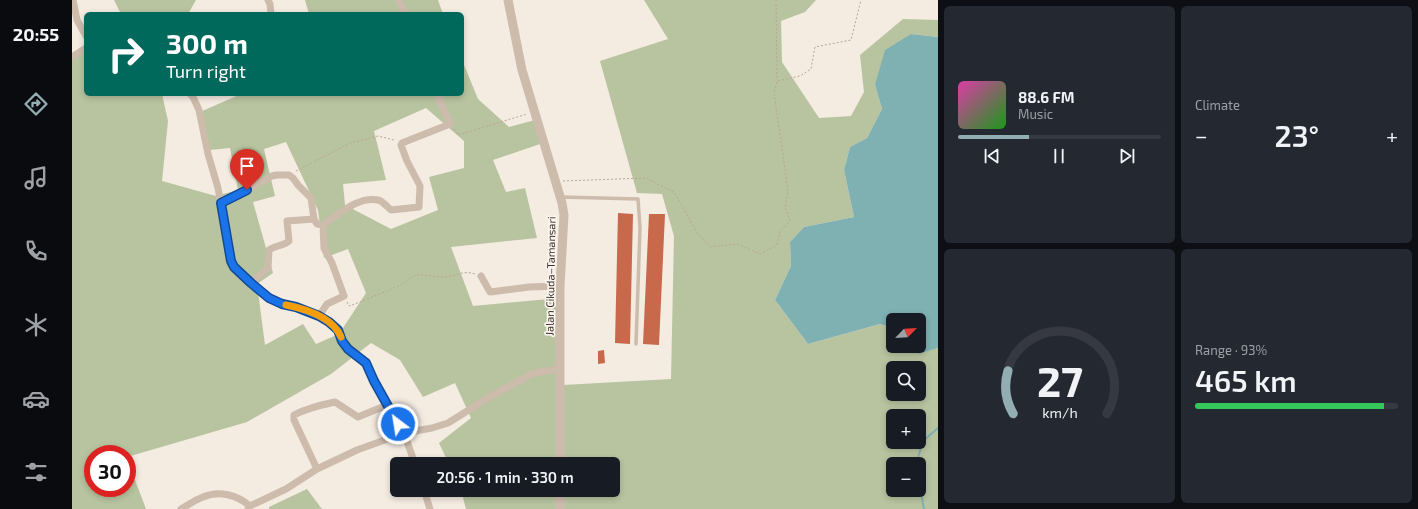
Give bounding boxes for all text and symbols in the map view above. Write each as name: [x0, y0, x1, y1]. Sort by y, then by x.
text: 20:55: [13, 23, 59, 45]
text: 300 m: [166, 26, 248, 60]
icon: right: [100, 28, 152, 80]
text: Turn right: [166, 60, 246, 82]
text: 88.6 FM: [1018, 88, 1075, 106]
icon: directions: [22, 90, 50, 118]
text: Climate: [1195, 97, 1240, 113]
text: Music: [1018, 106, 1053, 122]
text: 23°: [1275, 117, 1319, 153]
text: −: [1195, 122, 1208, 148]
text: +: [1386, 122, 1398, 148]
icon: previous: [981, 145, 1003, 167]
icon: pause: [1048, 145, 1070, 167]
icon: next: [1116, 145, 1138, 167]
pin: [230, 149, 264, 190]
icon: arrive: [236, 155, 258, 177]
icon: music: [22, 164, 50, 192]
street label: Jalan Cikuda–Tamansari: [542, 216, 558, 336]
icon: phone: [22, 237, 50, 265]
icon: climate: [22, 311, 50, 339]
north arrow: [886, 313, 926, 353]
map controls: [886, 313, 926, 497]
text: Range · 93%: [1195, 342, 1267, 358]
text: 27: [1036, 355, 1083, 405]
button: search: [886, 361, 926, 401]
text: 465 km: [1195, 362, 1297, 398]
icon: car: [22, 385, 50, 413]
position arrow: [377, 403, 419, 445]
text: km/h: [1042, 403, 1077, 420]
button: +: [886, 409, 926, 449]
speed limit sign: 30: [84, 445, 136, 497]
button: −: [886, 457, 926, 497]
icon: filters: [22, 458, 50, 486]
text: 20:56 · 1 min · 330 m: [436, 468, 574, 486]

